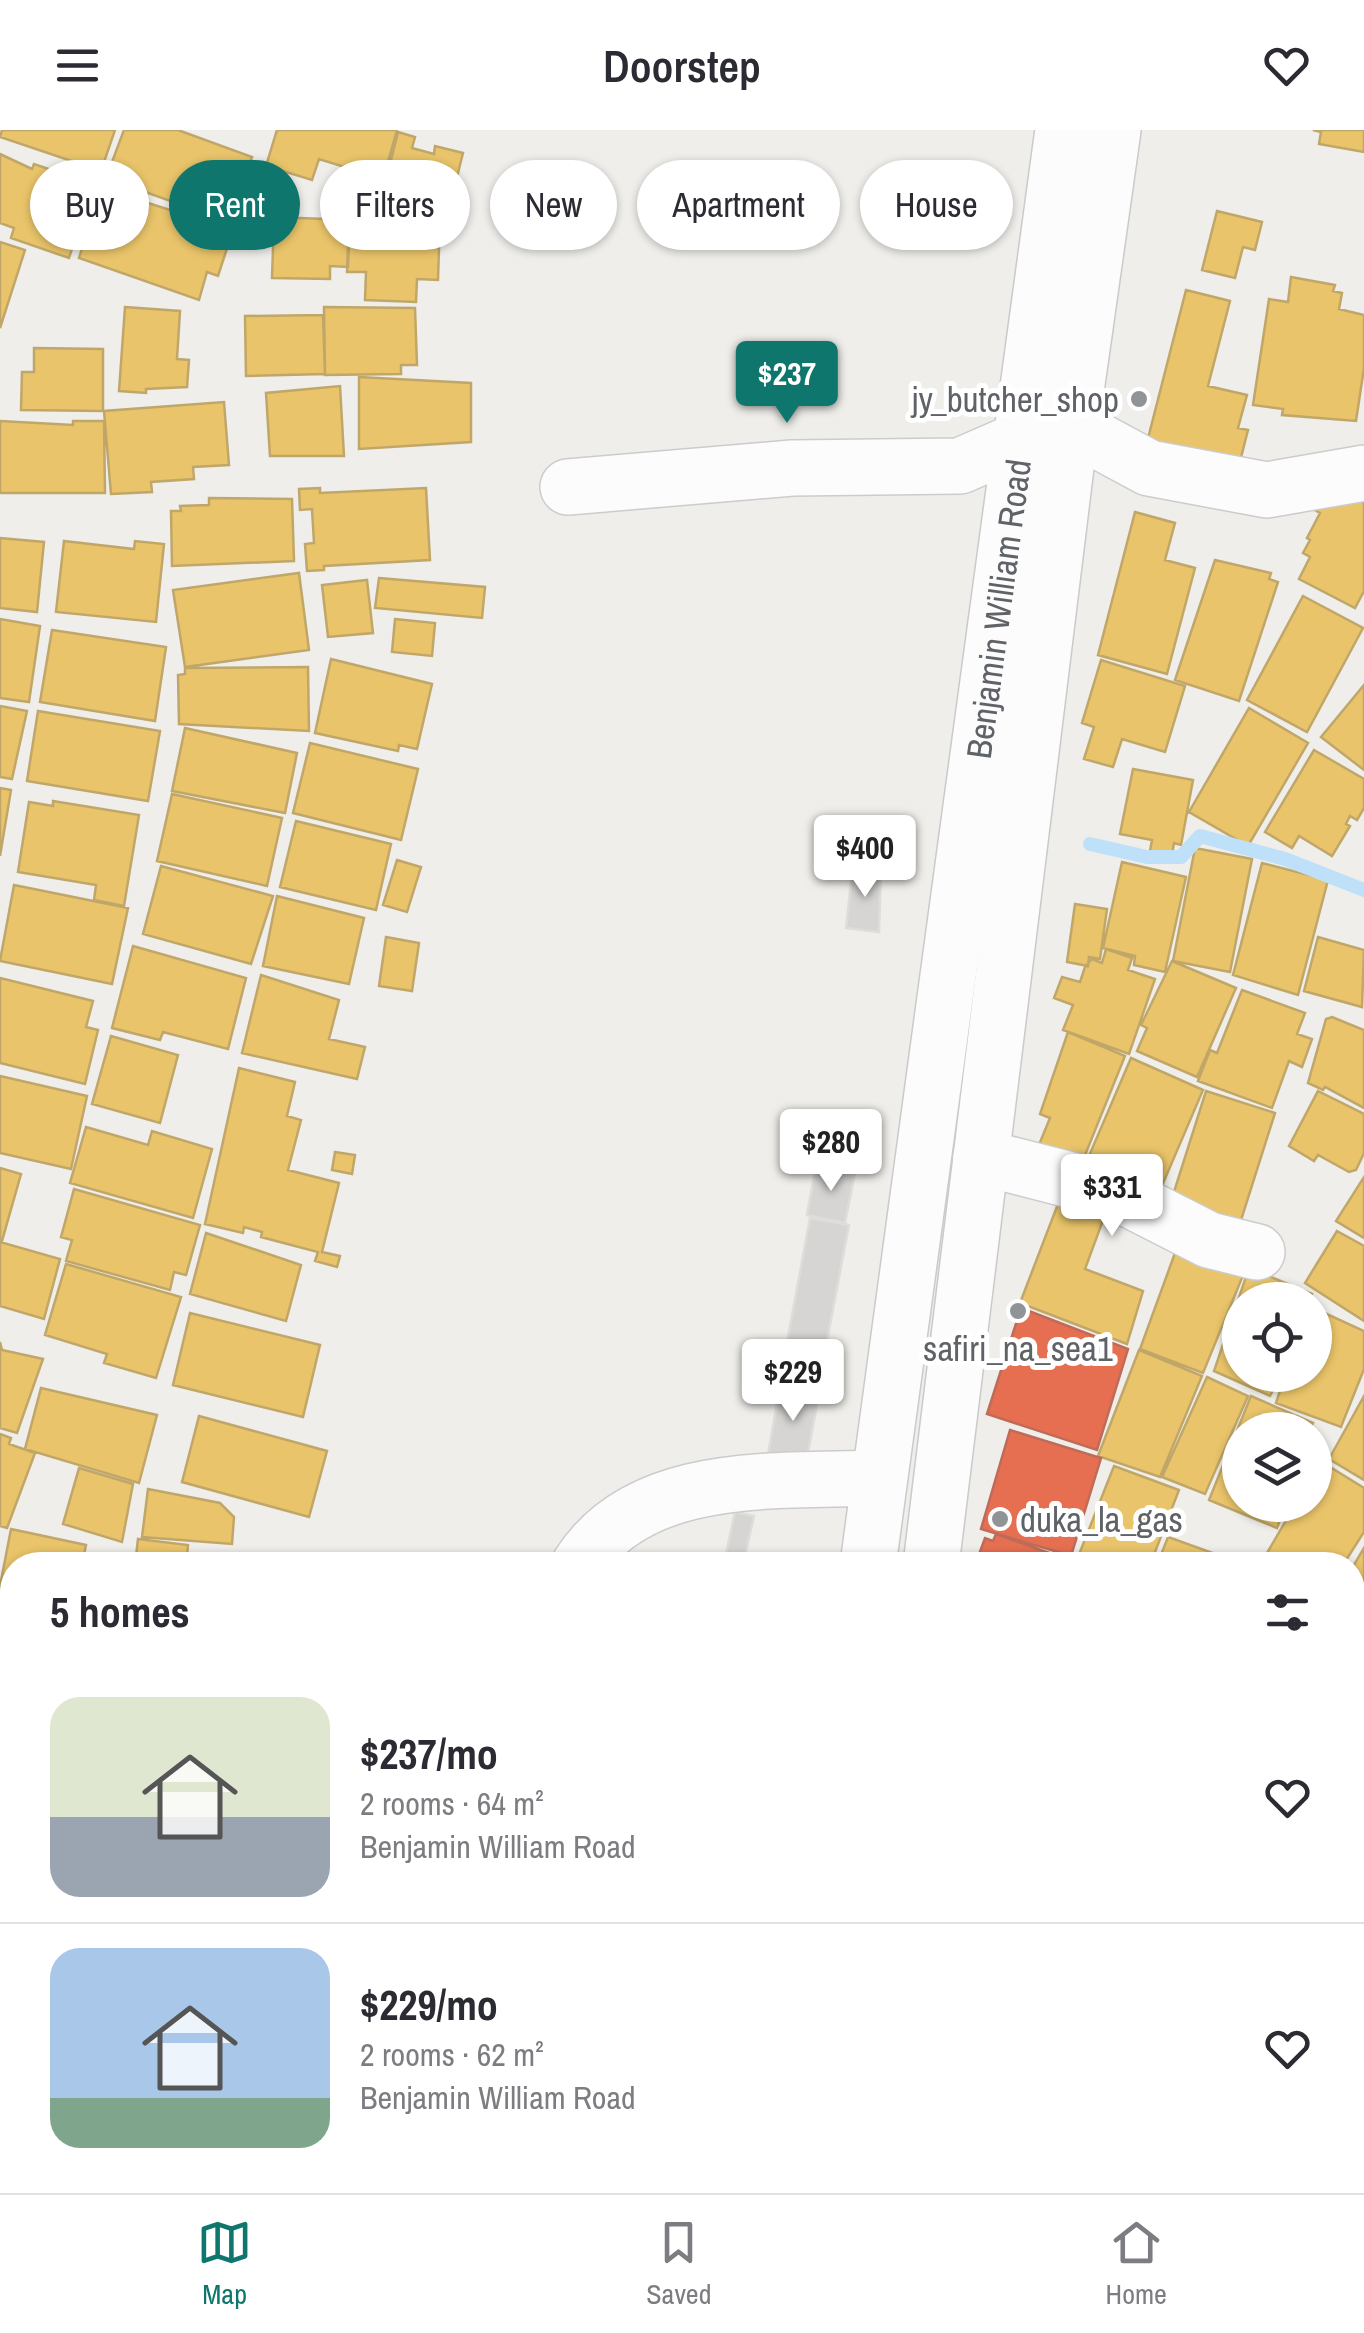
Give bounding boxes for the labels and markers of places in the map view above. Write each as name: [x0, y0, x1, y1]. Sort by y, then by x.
pin: $237: [728, 341, 846, 426]
place label: jy_butcher_shop: [910, 376, 1119, 423]
marker: jy_butcher_shop: [1128, 388, 1150, 410]
pin: $400: [806, 815, 924, 900]
pin: $280: [772, 1109, 890, 1194]
pin: $331: [1053, 1154, 1171, 1239]
marker: safiri_na_sea1: [1007, 1300, 1029, 1322]
place label: safiri_na_sea1: [923, 1325, 1113, 1372]
pin: $229: [734, 1339, 852, 1424]
place label: duka_la_gas: [1020, 1496, 1183, 1543]
marker: duka_la_gas: [989, 1508, 1011, 1530]

